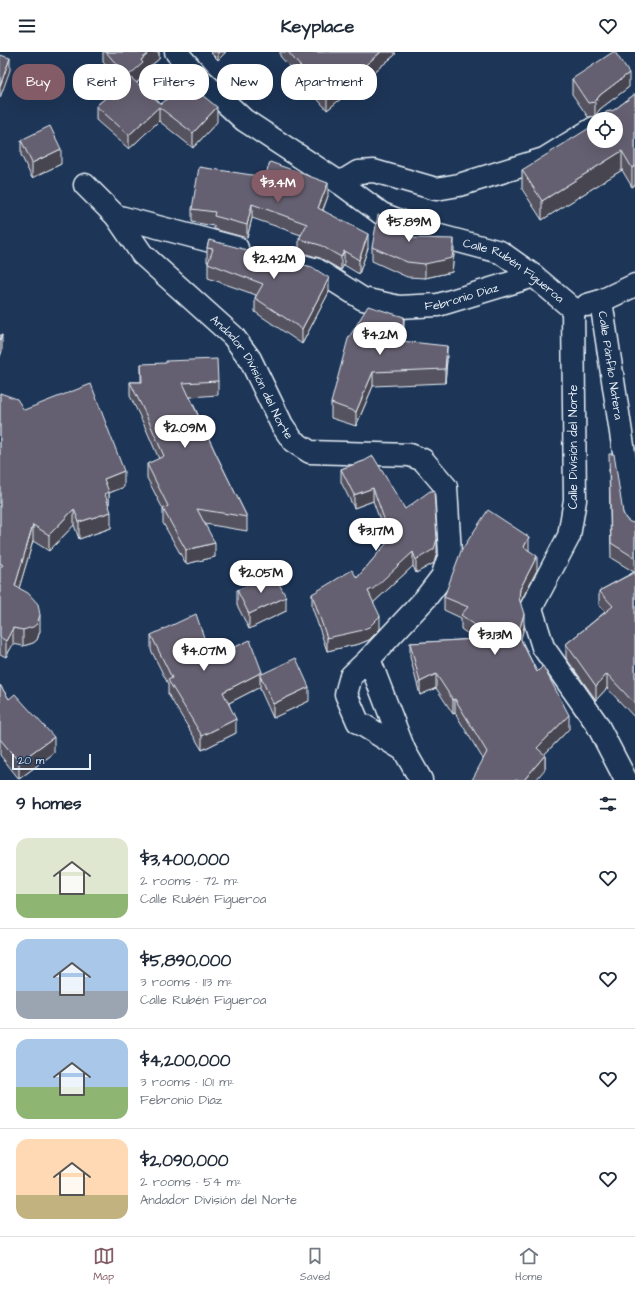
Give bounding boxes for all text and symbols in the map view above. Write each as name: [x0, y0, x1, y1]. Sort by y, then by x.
text: Keyplace: [281, 14, 354, 39]
icon: menu: [16, 15, 38, 37]
icon: heart: [597, 15, 619, 37]
chip: Buy: [12, 64, 65, 100]
chip: Rent: [73, 64, 131, 100]
chip: Filters: [139, 64, 209, 100]
chip: New: [217, 64, 273, 100]
chip: Apartment: [281, 64, 377, 100]
map controls: [587, 112, 623, 148]
button: locate: [587, 112, 623, 148]
pin: $3.4M: [250, 170, 306, 204]
text: $3.4M: [260, 174, 296, 192]
pin: $5.89M: [376, 209, 442, 243]
text: $5.89M: [387, 213, 431, 231]
street label: Calle Rubén Figueroa: [461, 235, 568, 307]
pin: $2.42M: [241, 246, 307, 280]
text: $2.42M: [252, 250, 296, 268]
street label: Febronio Diaz: [424, 279, 501, 315]
street label: Calle Pánfilo Natera: [594, 310, 627, 421]
street label: Andador División del Norte: [206, 311, 297, 443]
pin: $4.2M: [352, 322, 408, 356]
text: $4.2M: [362, 326, 398, 344]
street label: Calle División del Norte: [565, 384, 582, 509]
pin: $2.09M: [152, 415, 218, 449]
text: $2.09M: [164, 419, 206, 437]
pin: $3.17M: [343, 518, 409, 552]
text: $3.17M: [358, 522, 394, 540]
pin: $2.05M: [228, 560, 294, 594]
text: $2.05M: [239, 564, 283, 582]
pin: $3.13M: [462, 622, 528, 656]
text: $3.13M: [478, 626, 512, 644]
pin: $4.07M: [171, 638, 237, 672]
text: $4.07M: [182, 642, 226, 660]
scale bar: [12, 752, 91, 771]
text: 20 m: [18, 753, 44, 768]
text: 9 homes: [16, 792, 81, 816]
icon: filters: [597, 793, 619, 815]
text: $3,400,000: [140, 848, 229, 872]
icon: home: [48, 854, 96, 902]
icon: heart: [597, 867, 619, 889]
text: 2 rooms · 72 m²: [140, 872, 239, 890]
text: Calle Rubén Figueroa: [140, 890, 266, 908]
text: $5,890,000: [140, 949, 231, 973]
icon: home: [48, 955, 96, 1003]
icon: heart: [597, 968, 619, 990]
text: 3 rooms · 113 m²: [140, 973, 233, 991]
text: Calle Rubén Figueroa: [140, 991, 266, 1009]
text: $4,200,000: [140, 1049, 230, 1073]
icon: home: [48, 1055, 96, 1103]
icon: heart: [597, 1068, 619, 1090]
text: 3 rooms · 101 m²: [140, 1073, 234, 1091]
text: Febronio Diaz: [140, 1091, 222, 1109]
text: $2,090,000: [140, 1149, 229, 1173]
icon: home: [48, 1155, 96, 1203]
icon: heart: [597, 1168, 619, 1190]
text: 2 rooms · 54 m²: [140, 1173, 242, 1191]
text: Andador División del Norte: [140, 1191, 297, 1209]
tab: Map: [93, 1245, 115, 1284]
tab: Saved: [300, 1245, 330, 1284]
tab: Home: [515, 1245, 542, 1284]

